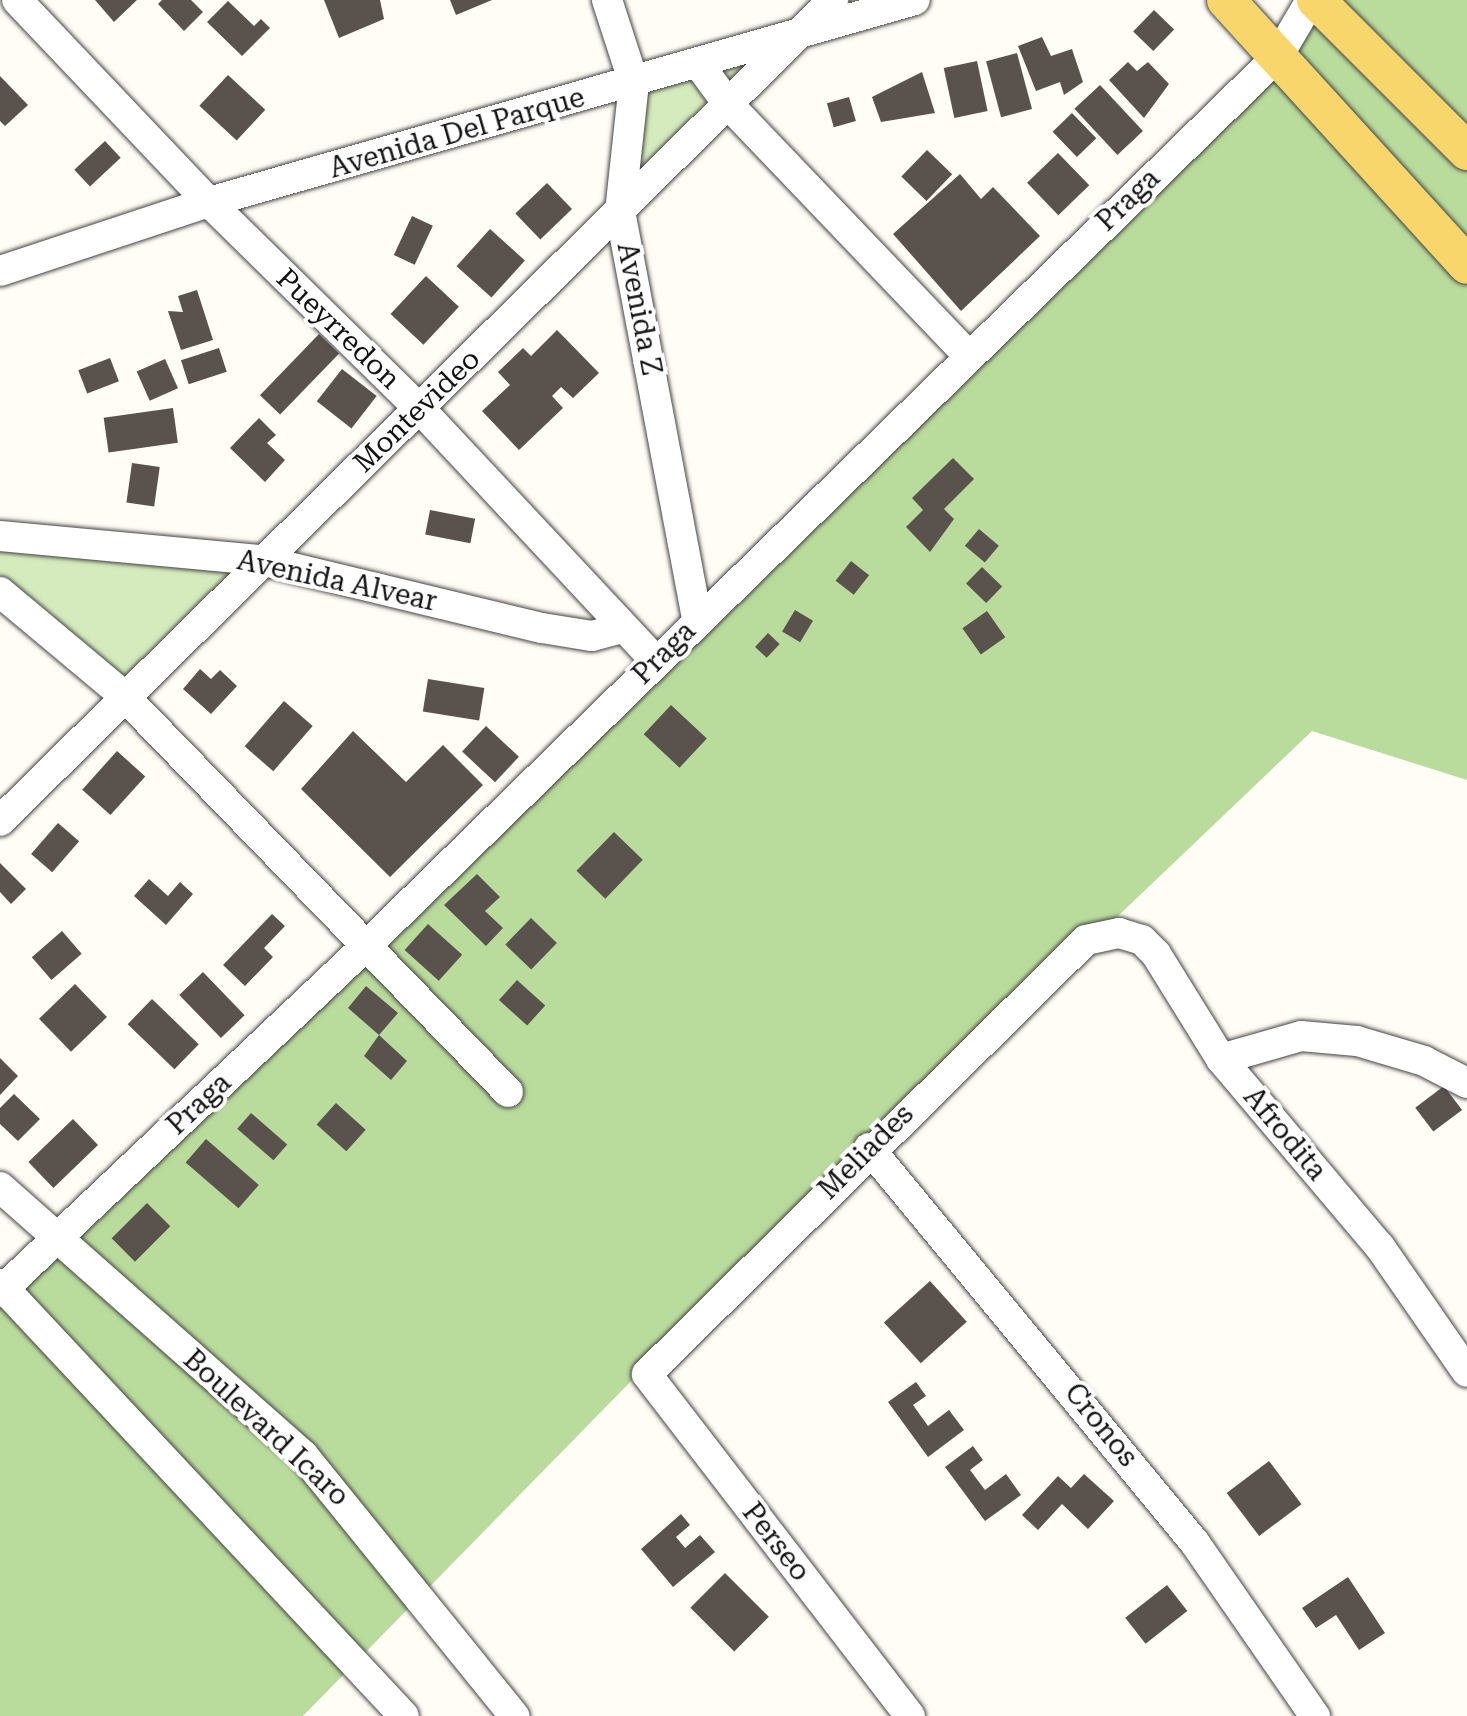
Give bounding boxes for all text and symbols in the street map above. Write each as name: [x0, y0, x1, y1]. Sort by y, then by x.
street label: Avenida Del Parque: [326, 80, 588, 186]
street label: Praga: [1089, 162, 1167, 238]
street label: Avenida Z: [610, 240, 668, 378]
street label: Pueyrredon: [269, 262, 407, 396]
street label: Montevideo: [347, 342, 487, 480]
street label: Avenida Alvear: [234, 543, 440, 619]
street label: Praga: [626, 615, 702, 691]
street label: Praga: [160, 1066, 238, 1142]
street label: Afrodita: [1236, 1081, 1334, 1187]
street label: Meliades: [811, 1097, 921, 1207]
street label: Boulevard Icaro: [176, 1343, 356, 1513]
street label: Cronos: [1057, 1377, 1145, 1473]
street label: Perseo: [735, 1496, 817, 1588]

